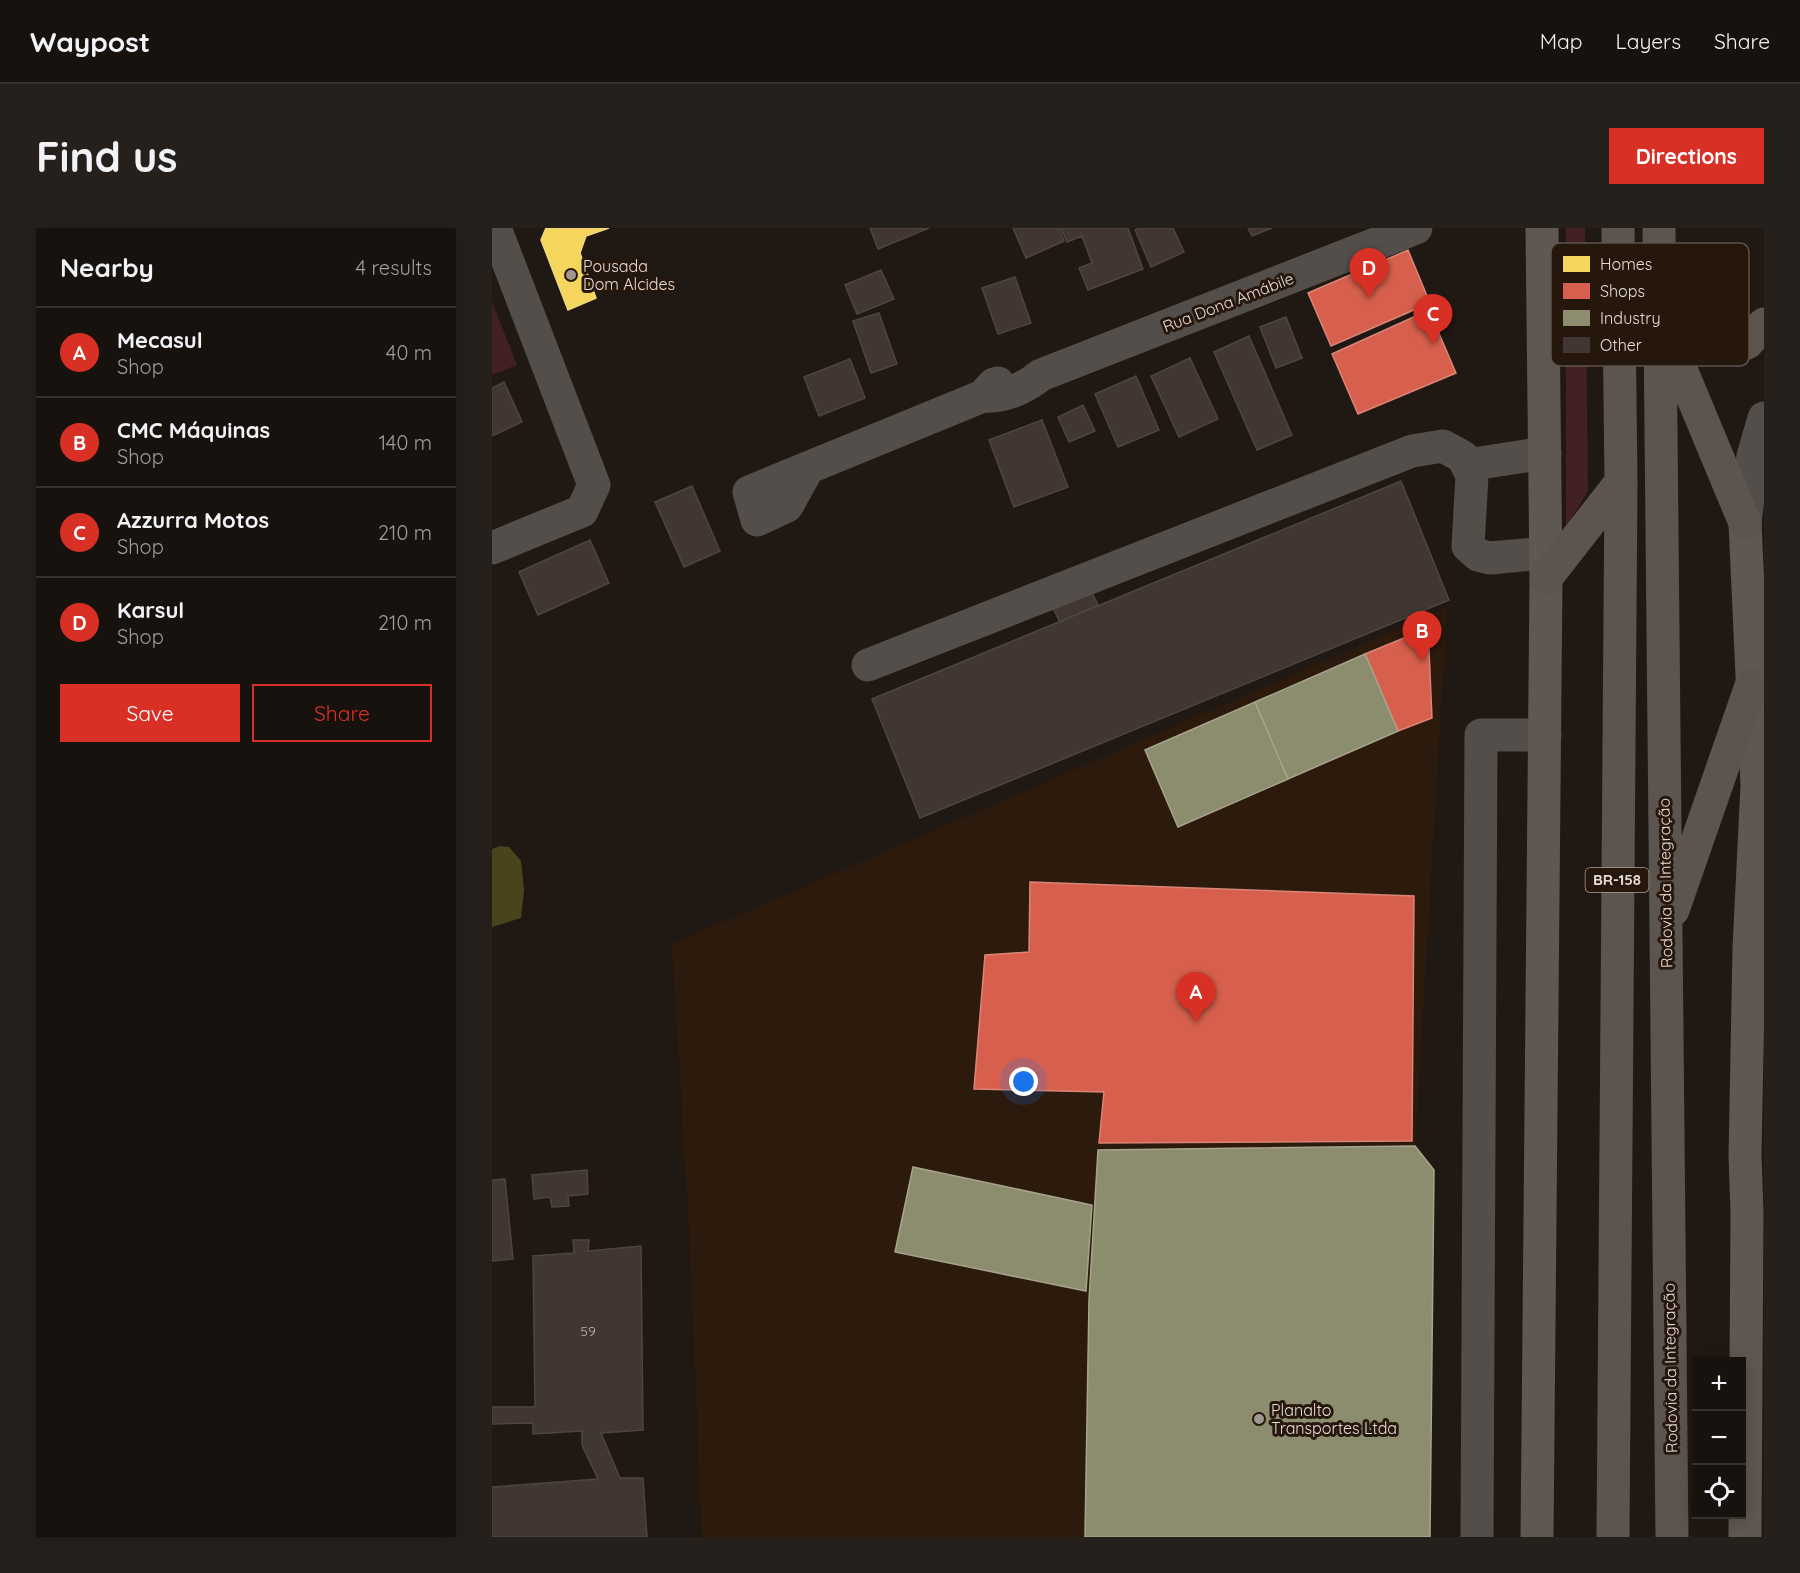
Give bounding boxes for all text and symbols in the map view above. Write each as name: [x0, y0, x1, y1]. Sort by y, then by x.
text: Waypost: [30, 24, 150, 59]
text: Map: [1540, 28, 1583, 54]
text: Layers: [1616, 28, 1681, 54]
text: Share: [1714, 28, 1770, 54]
button: Directions: [1609, 128, 1764, 184]
text: Find us: [36, 130, 178, 183]
legend: [1551, 243, 1749, 366]
pin: D: [1350, 248, 1388, 298]
text: Nearby: [60, 251, 154, 284]
text: Homes: [1600, 254, 1652, 274]
text: 4 results: [356, 255, 432, 280]
place label: Pousada Dom Alcides: [583, 256, 675, 294]
marker: Pousada Dom Alcides: [564, 268, 578, 282]
street label: Rua Dona Amábile: [1160, 268, 1296, 336]
text: Shops: [1600, 281, 1645, 301]
pin: C: [1414, 294, 1452, 344]
text: Industry: [1600, 308, 1660, 328]
text: Mecasul: [117, 326, 203, 354]
text: Other: [1600, 335, 1642, 355]
text: A: [73, 340, 86, 365]
text: 40 m: [386, 340, 432, 365]
text: Shop: [117, 354, 164, 379]
text: CMC Máquinas: [117, 416, 270, 444]
text: B: [73, 430, 86, 455]
text: 140 m: [379, 430, 432, 455]
text: Shop: [117, 444, 164, 469]
text: Azzurra Motos: [117, 506, 269, 534]
text: C: [73, 520, 86, 545]
text: 210 m: [378, 520, 432, 545]
text: Shop: [117, 534, 164, 559]
text: Karsul: [117, 596, 184, 624]
text: D: [72, 610, 87, 635]
text: 210 m: [378, 610, 432, 635]
pin: B: [1402, 612, 1442, 661]
text: Shop: [117, 624, 164, 649]
button: Save: [60, 684, 240, 742]
button: Share: [252, 684, 432, 742]
street label: Rodovia da Integração: [1654, 798, 1676, 968]
road number: BR-158: [1586, 868, 1648, 892]
pin: A: [1176, 972, 1216, 1022]
your location: [1009, 1067, 1038, 1096]
street label: Rodovia da Integração: [1659, 1283, 1681, 1453]
house number: 59: [580, 1322, 596, 1340]
map controls: [1692, 1357, 1746, 1519]
button: +: [1692, 1357, 1746, 1411]
place label: Planalto Transportes Ltda: [1271, 1400, 1397, 1438]
button: −: [1692, 1411, 1746, 1465]
marker: Planalto Transportes Ltda: [1252, 1412, 1266, 1426]
button: locate: [1692, 1465, 1746, 1519]

